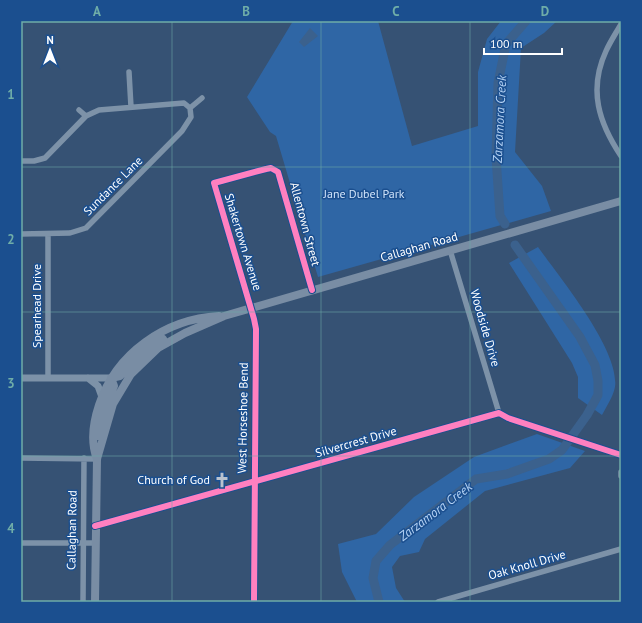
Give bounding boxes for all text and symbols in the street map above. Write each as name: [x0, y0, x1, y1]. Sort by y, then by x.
text: A: [93, 3, 101, 20]
text: B: [242, 3, 250, 20]
text: C: [392, 3, 400, 20]
text: D: [541, 3, 549, 20]
north arrow: [30, 30, 70, 70]
scale bar: [484, 30, 562, 56]
text: N: [46, 33, 54, 47]
text: 100 m: [490, 36, 523, 51]
water label: Zarzamora Creek: [489, 73, 510, 164]
text: 1: [7, 86, 15, 103]
street label: Sundance Lane: [80, 153, 145, 218]
street label: Allentown Street: [287, 180, 324, 267]
park label: Jane Dubel Park: [323, 186, 405, 201]
street label: Shakertown Avenue: [222, 191, 265, 292]
street label: Callaghan Road: [378, 228, 459, 265]
text: 2: [7, 231, 15, 248]
street label: Spearhead Drive: [29, 264, 44, 348]
street label: Woodside Drive: [467, 288, 504, 368]
street label: West Horseshoe Bend: [234, 362, 251, 474]
text: 3: [7, 375, 15, 392]
street label: Silvercrest Drive: [314, 423, 398, 460]
church icon: Church of God: [213, 471, 231, 489]
place label: Church of God: [137, 472, 210, 487]
water label: Zarzamora Creek: [394, 477, 476, 545]
street label: Callaghan Road: [63, 490, 80, 570]
text: 4: [7, 520, 15, 537]
street label: Oak Knoll Drive: [486, 546, 567, 583]

